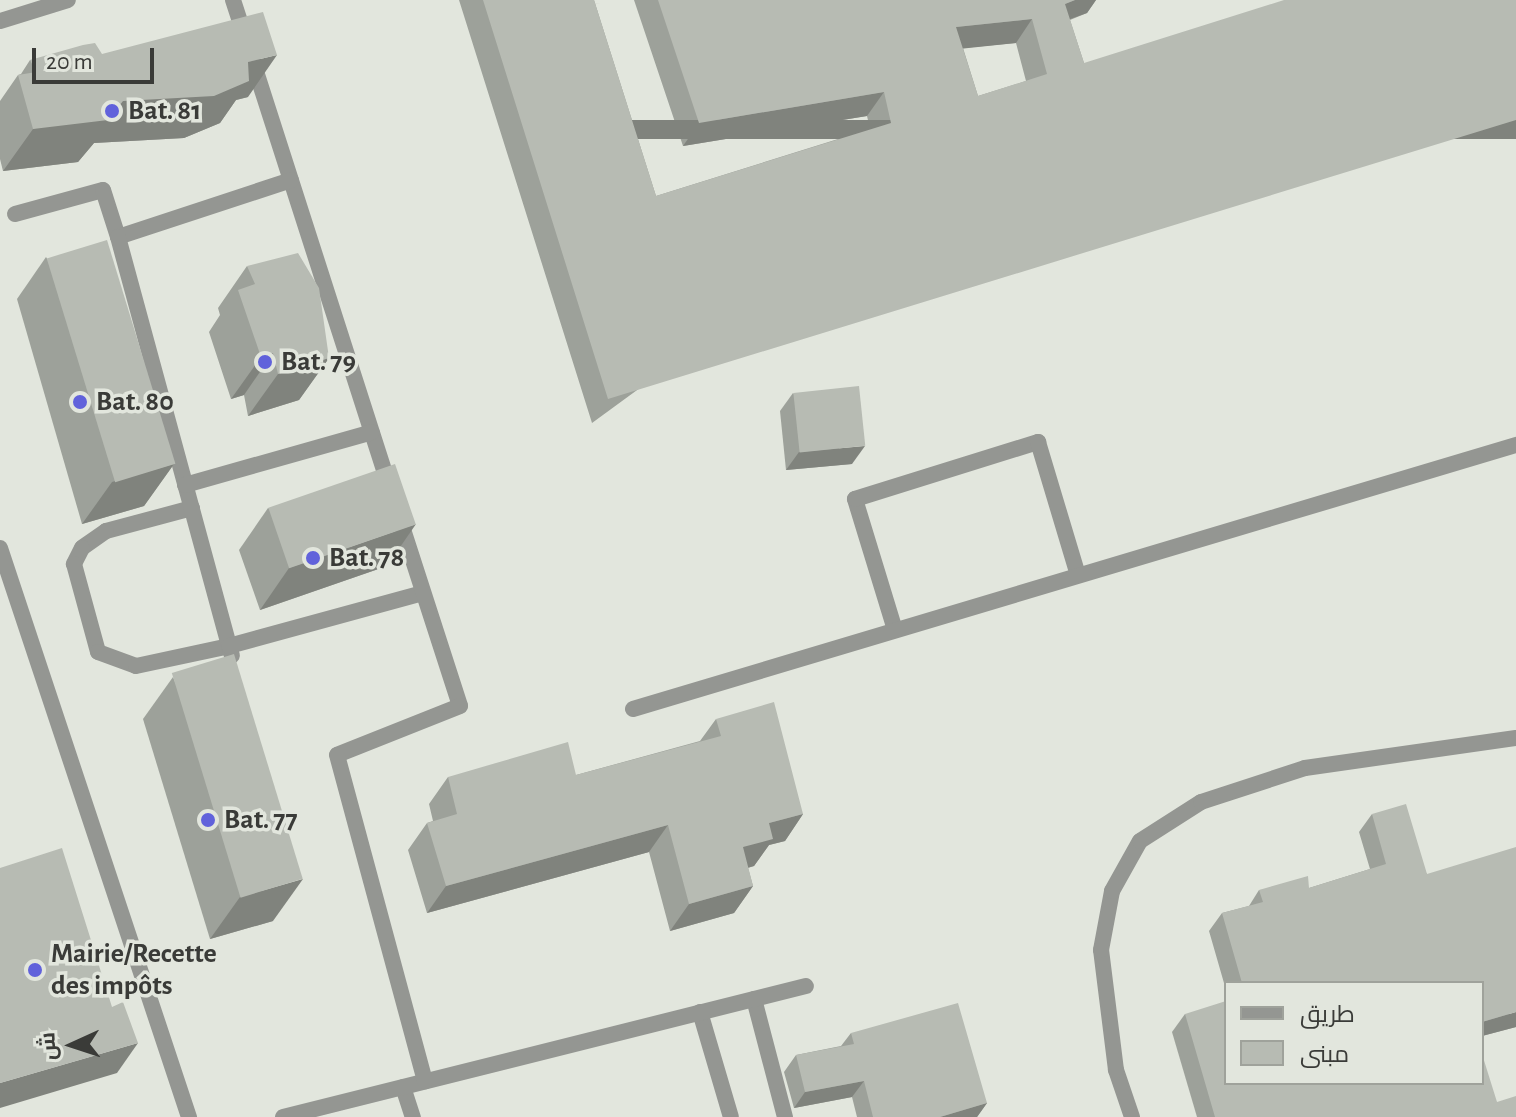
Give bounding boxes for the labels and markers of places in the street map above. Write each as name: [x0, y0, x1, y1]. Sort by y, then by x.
place label: Bat. 81: [128, 94, 201, 128]
marker: Bat. 81: [103, 102, 121, 120]
place label: Bat. 79: [281, 345, 356, 379]
marker: Bat. 79: [256, 353, 274, 371]
place label: Bat. 80: [96, 385, 174, 419]
marker: Bat. 80: [71, 393, 89, 411]
place label: Bat. 78: [329, 541, 404, 575]
marker: Bat. 78: [304, 549, 322, 567]
place label: Bat. 77: [224, 803, 298, 837]
marker: Bat. 77: [199, 811, 217, 829]
place label: Mairie/Recette des impôts: [51, 937, 217, 1003]
marker: Mairie/Recette des impôts: [26, 961, 44, 979]

